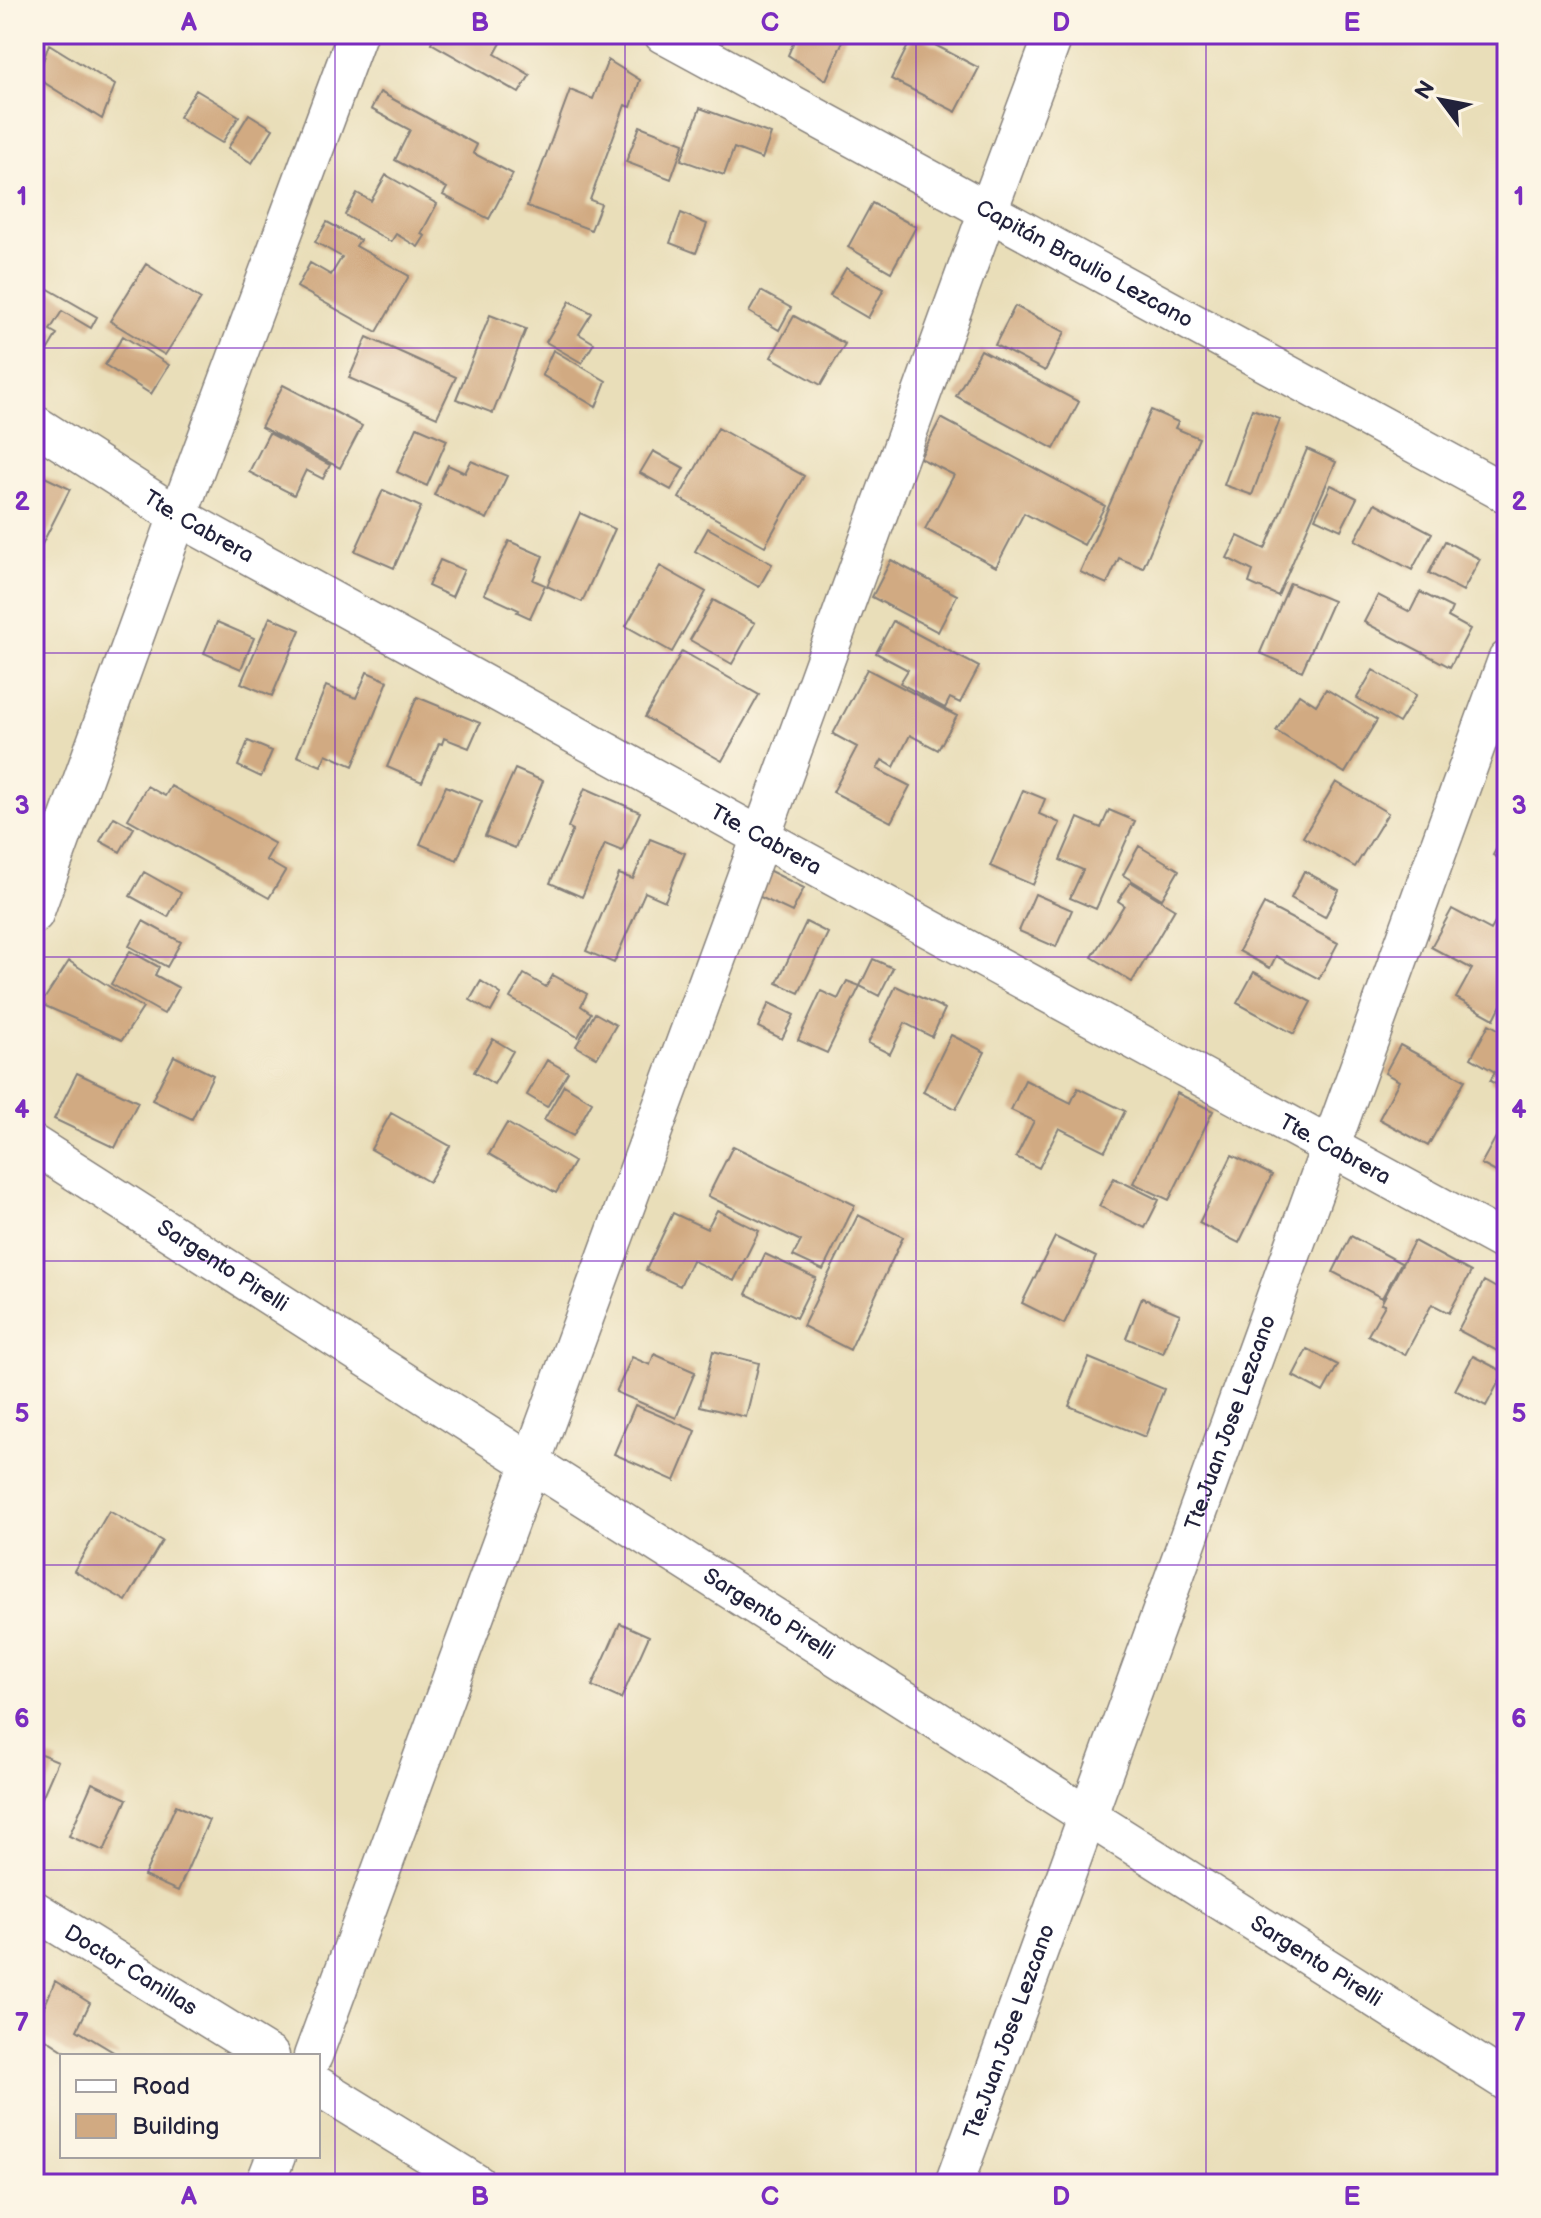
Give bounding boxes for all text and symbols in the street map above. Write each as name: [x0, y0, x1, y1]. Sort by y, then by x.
text: A: [180, 8, 197, 39]
text: B: [471, 8, 489, 39]
text: C: [761, 8, 779, 39]
text: D: [1052, 8, 1070, 39]
text: E: [1344, 8, 1361, 39]
north arrow: [1401, 60, 1481, 140]
text: N: [1409, 76, 1441, 104]
text: 1: [17, 182, 27, 213]
text: 1: [1514, 182, 1524, 213]
street label: Capitán Braulio Lezcano: [971, 194, 1198, 334]
street label: Tte. Cabrera: [138, 484, 259, 569]
text: 2: [14, 487, 30, 518]
text: 2: [1511, 487, 1527, 518]
text: 3: [14, 791, 30, 822]
text: 3: [1511, 791, 1527, 822]
street label: Tte. Cabrera: [706, 798, 826, 881]
text: 4: [14, 1095, 30, 1126]
text: 4: [1511, 1095, 1527, 1126]
street label: Tte. Cabrera: [1275, 1108, 1395, 1191]
street label: Sargento Pirelli: [152, 1214, 293, 1318]
street label: Tte.Juan Jose Lezcano: [1179, 1311, 1282, 1534]
text: 5: [14, 1399, 30, 1430]
text: 5: [1511, 1399, 1527, 1430]
street label: Sargento Pirelli: [698, 1562, 840, 1666]
text: 6: [14, 1704, 30, 1735]
text: 6: [1511, 1704, 1527, 1735]
street label: Sargento Pirelli: [1246, 1909, 1387, 2013]
street label: Doctor Canillas: [60, 1919, 202, 2021]
street label: Tte.Juan Jose Lezcano: [958, 1920, 1061, 2143]
text: 7: [15, 2008, 29, 2039]
text: 7: [1512, 2008, 1526, 2039]
legend: [60, 2054, 320, 2158]
text: Road: [132, 2072, 190, 2101]
text: Building: [132, 2112, 219, 2141]
text: A: [180, 2182, 197, 2213]
text: B: [471, 2182, 489, 2213]
text: C: [761, 2182, 779, 2213]
text: D: [1052, 2182, 1070, 2213]
text: E: [1344, 2182, 1361, 2213]

